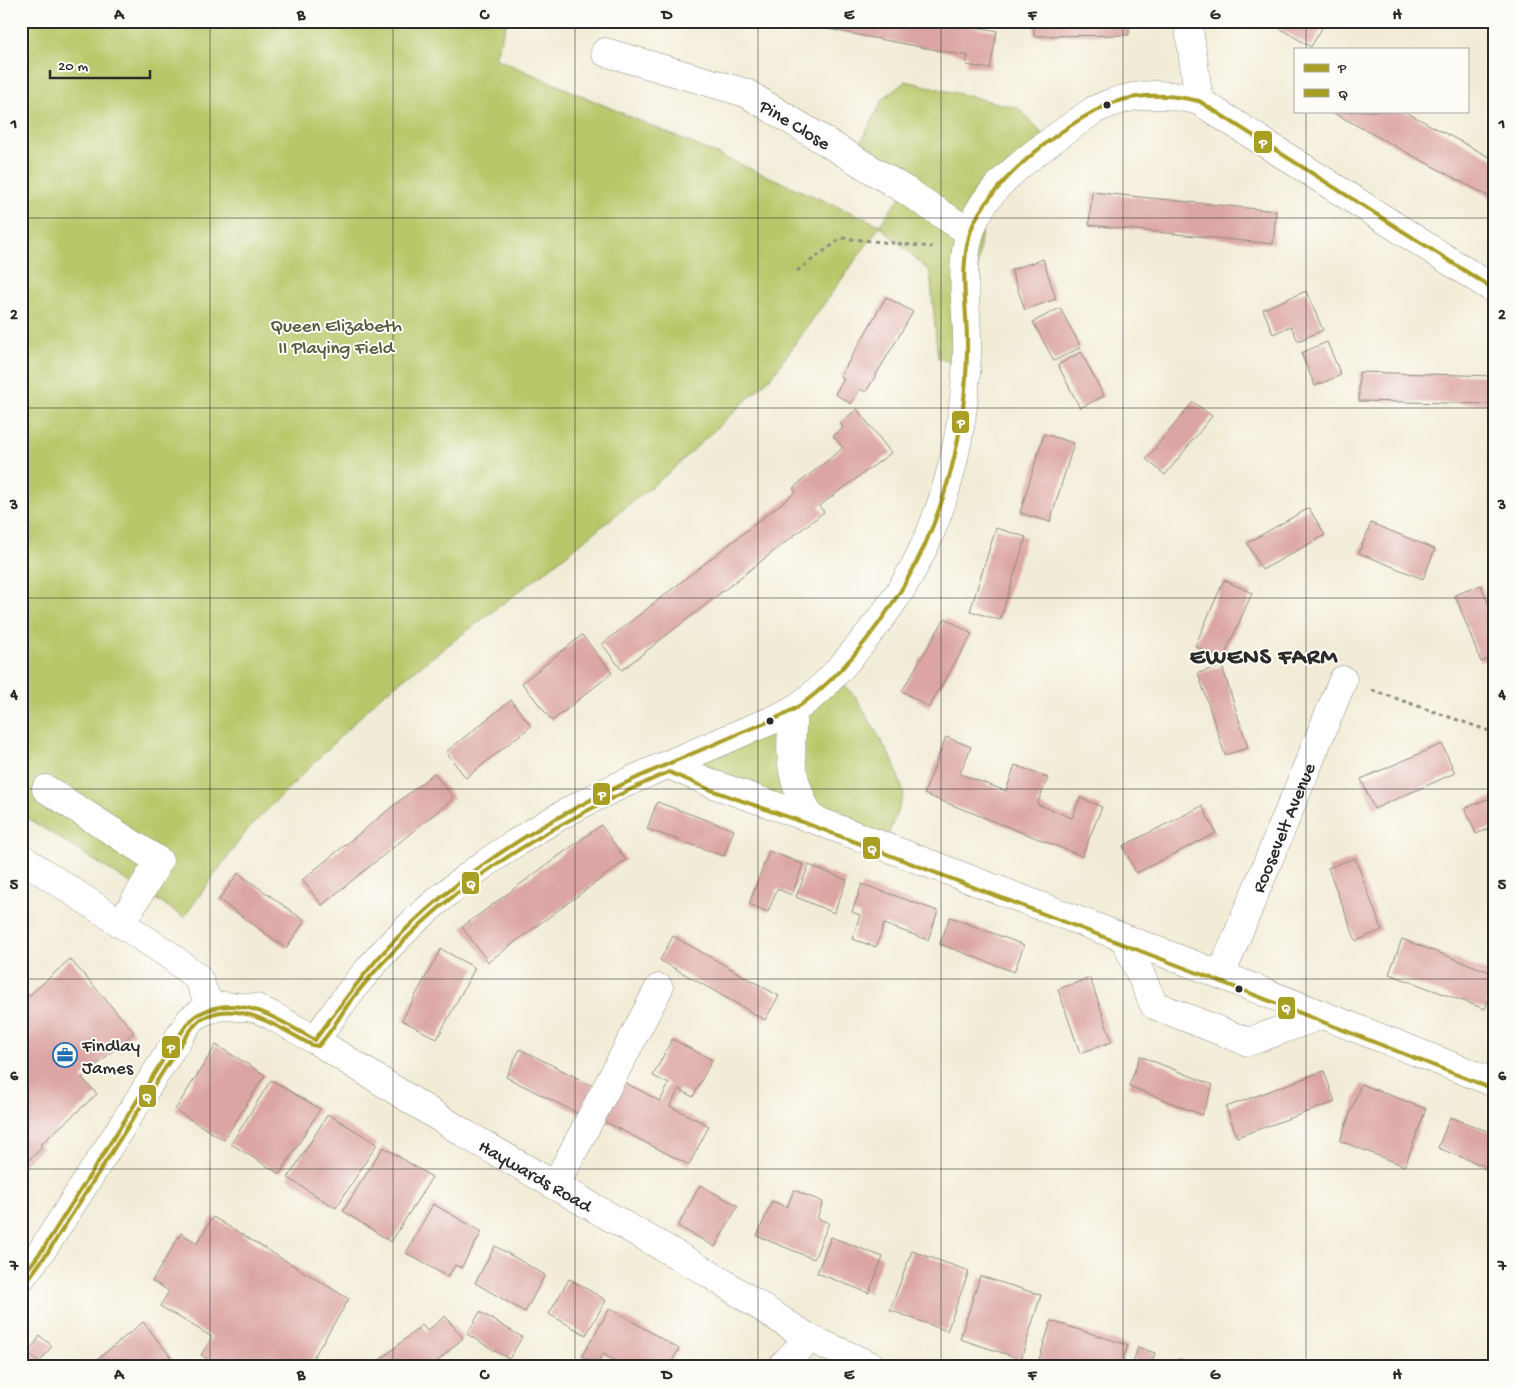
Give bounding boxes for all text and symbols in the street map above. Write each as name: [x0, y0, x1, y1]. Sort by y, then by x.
text: A: [113, 7, 125, 26]
text: B: [296, 7, 306, 26]
text: C: [479, 7, 490, 26]
text: D: [660, 7, 673, 26]
text: E: [844, 7, 855, 26]
text: F: [1027, 7, 1038, 26]
text: G: [1210, 7, 1221, 26]
text: H: [1392, 7, 1402, 26]
scale bar: [50, 48, 150, 80]
legend: [1294, 48, 1468, 112]
text: 20 m: [58, 58, 88, 76]
text: P: [1337, 60, 1347, 78]
text: Q: [1338, 86, 1348, 104]
street label: Pine Close: [753, 95, 834, 157]
unlabelled marker: [1102, 100, 1112, 110]
text: 1: [10, 116, 17, 135]
text: 1: [1498, 116, 1505, 135]
line badge: P: [1253, 130, 1273, 154]
text: P: [1258, 136, 1268, 153]
text: 2: [10, 307, 18, 326]
text: 2: [1498, 307, 1506, 326]
park label: Queen Elizabeth II Playing Field: [270, 316, 402, 361]
line badge: P: [951, 410, 970, 434]
text: P: [956, 416, 966, 433]
text: 3: [9, 497, 18, 516]
text: 3: [1497, 497, 1506, 516]
district label: EWENS FARM: [1190, 644, 1339, 673]
text: 4: [9, 687, 18, 706]
text: 4: [1497, 687, 1506, 706]
unlabelled marker: [765, 716, 775, 726]
street label: Roosevelt Avenue: [1248, 760, 1323, 897]
line badge: P: [592, 782, 611, 806]
text: P: [597, 788, 607, 805]
line badge: Q: [862, 836, 881, 860]
text: Q: [867, 842, 877, 859]
line badge: Q: [461, 871, 480, 895]
text: 5: [10, 877, 19, 896]
text: Q: [466, 877, 476, 894]
text: 5: [1498, 877, 1507, 896]
unlabelled marker: [1234, 984, 1244, 994]
line badge: Q: [1277, 996, 1296, 1020]
text: Q: [1281, 1001, 1291, 1018]
line badge: P: [161, 1035, 181, 1059]
place label: Findlay James: [81, 1036, 141, 1081]
text: P: [166, 1041, 176, 1058]
office icon: Findlay James: [52, 1042, 78, 1068]
text: 6: [10, 1068, 19, 1087]
text: 6: [1498, 1068, 1507, 1087]
line badge: Q: [138, 1084, 157, 1108]
text: Q: [142, 1090, 152, 1107]
street label: Haywards Road: [473, 1136, 597, 1220]
text: 7: [9, 1258, 19, 1277]
text: 7: [1497, 1258, 1507, 1277]
text: A: [113, 1367, 125, 1386]
text: B: [296, 1367, 306, 1386]
text: C: [479, 1367, 490, 1386]
text: D: [660, 1367, 673, 1386]
text: E: [844, 1367, 855, 1386]
text: F: [1027, 1367, 1038, 1386]
text: G: [1210, 1367, 1221, 1386]
text: H: [1392, 1367, 1402, 1386]

